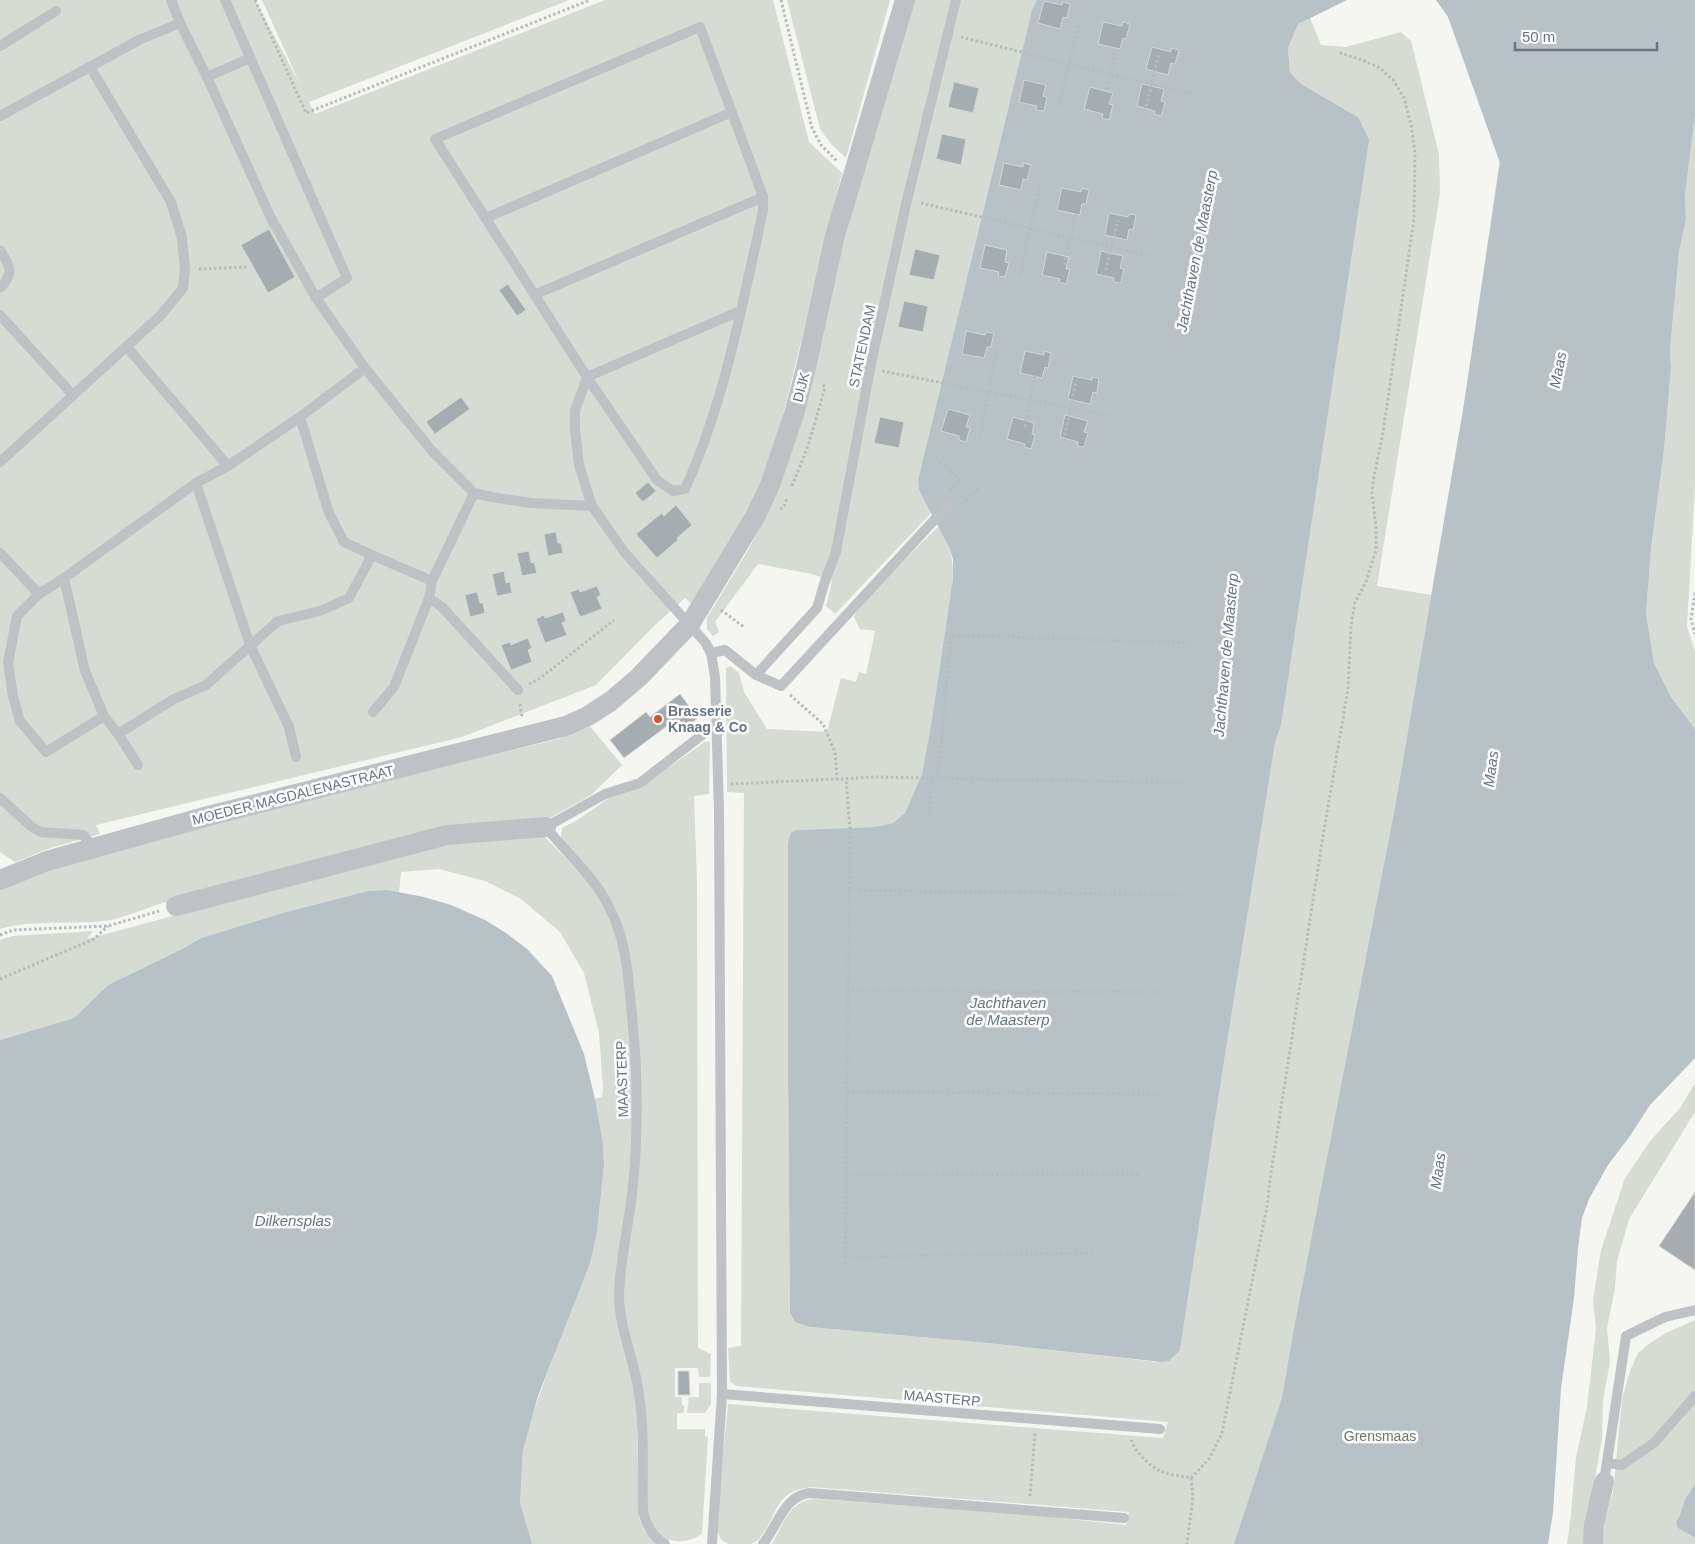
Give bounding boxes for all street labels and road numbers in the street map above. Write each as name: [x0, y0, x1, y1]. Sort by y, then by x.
street label: STATENDAM: [845, 303, 879, 389]
street label: DIJK: [789, 370, 813, 404]
street label: MOEDER MAGDALENASTRAAT: [190, 762, 396, 828]
street label: MAASTERP: [613, 1040, 631, 1118]
street label: MAASTERP: [903, 1387, 981, 1409]

